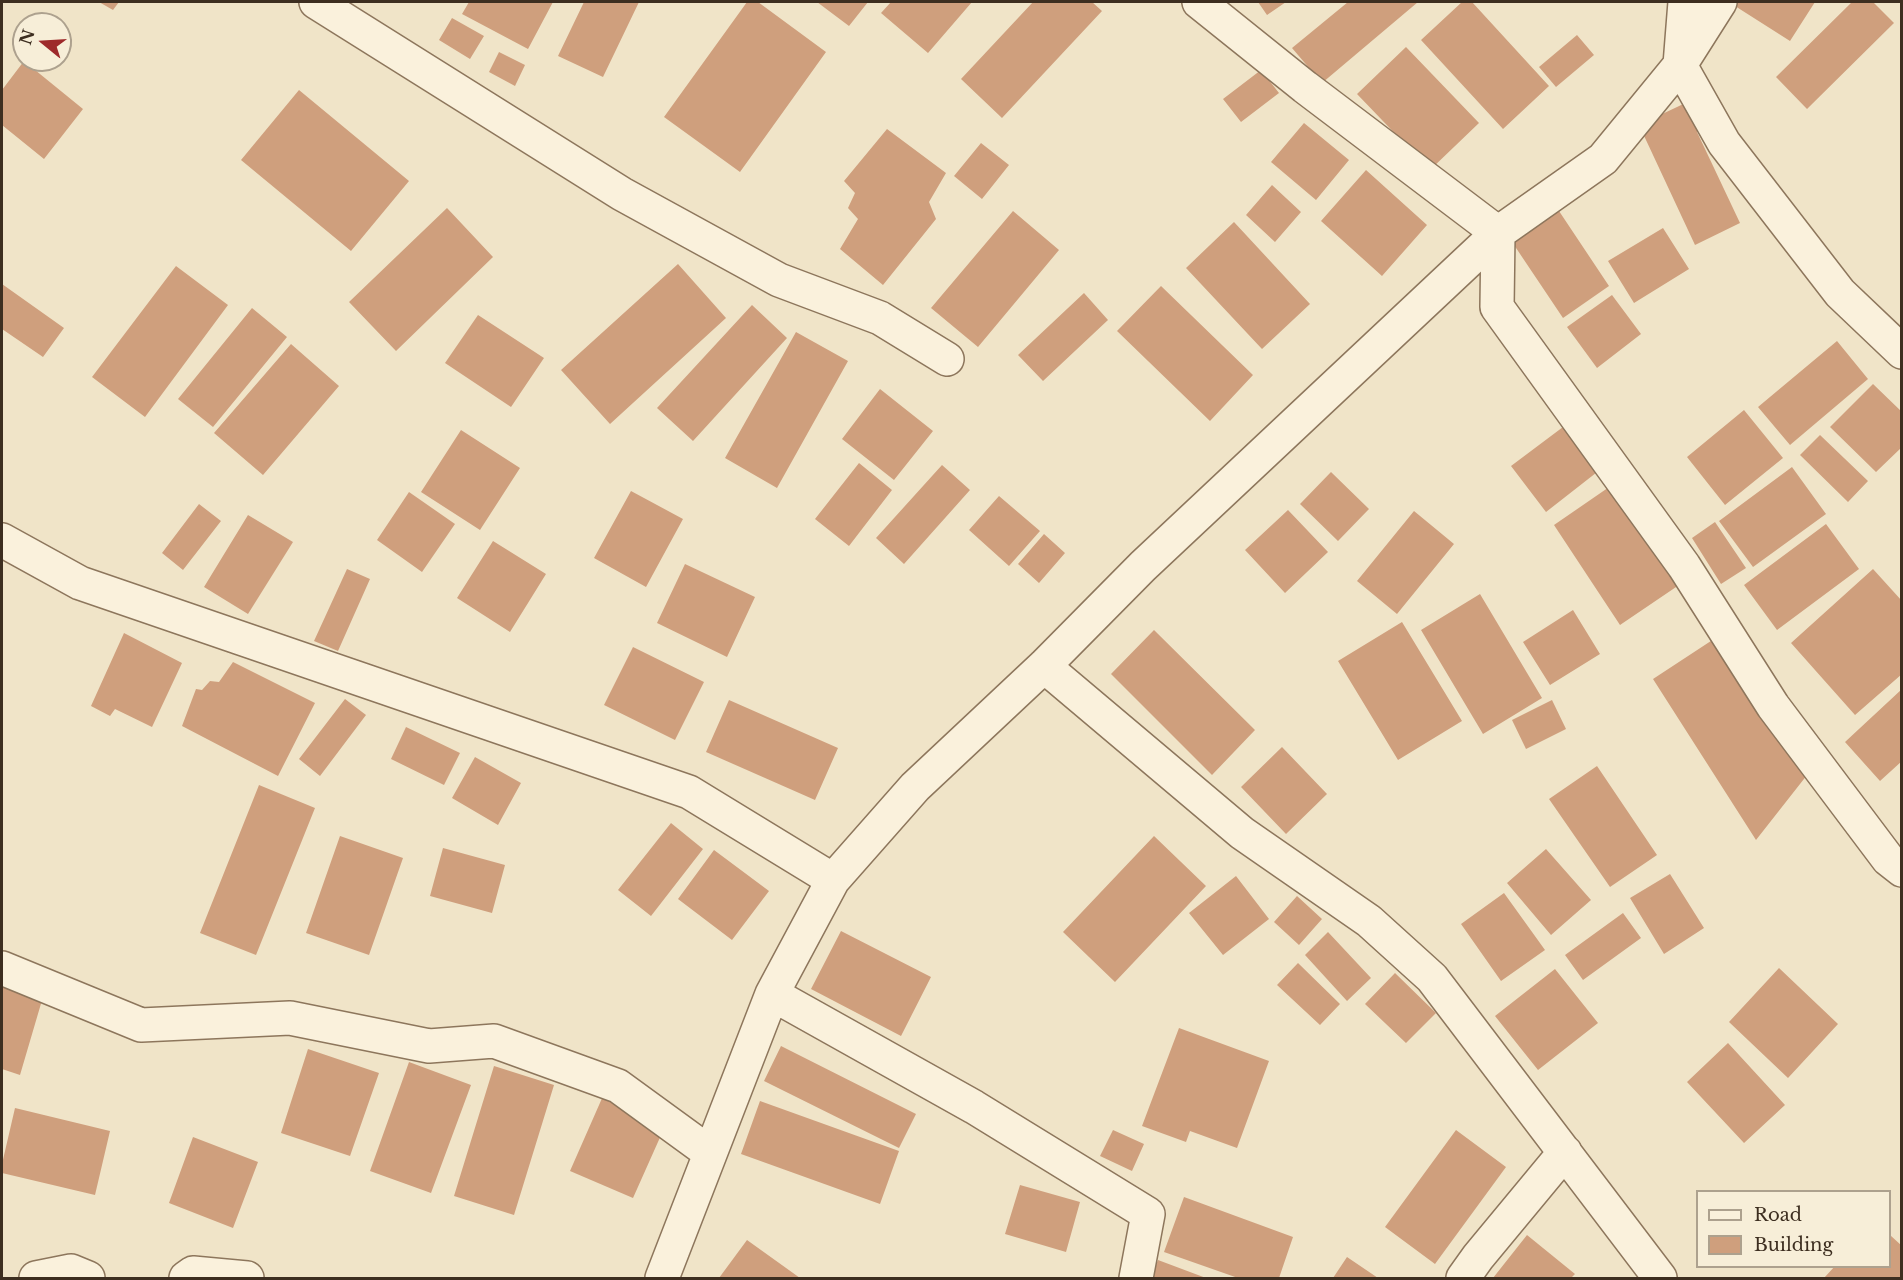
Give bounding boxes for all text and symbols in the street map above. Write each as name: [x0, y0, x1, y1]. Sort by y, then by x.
north arrow: [12, 12, 72, 72]
text: N: [15, 27, 39, 47]
legend: [1696, 1190, 1891, 1268]
text: Road: [1754, 1204, 1802, 1226]
text: Building: [1754, 1234, 1833, 1256]

